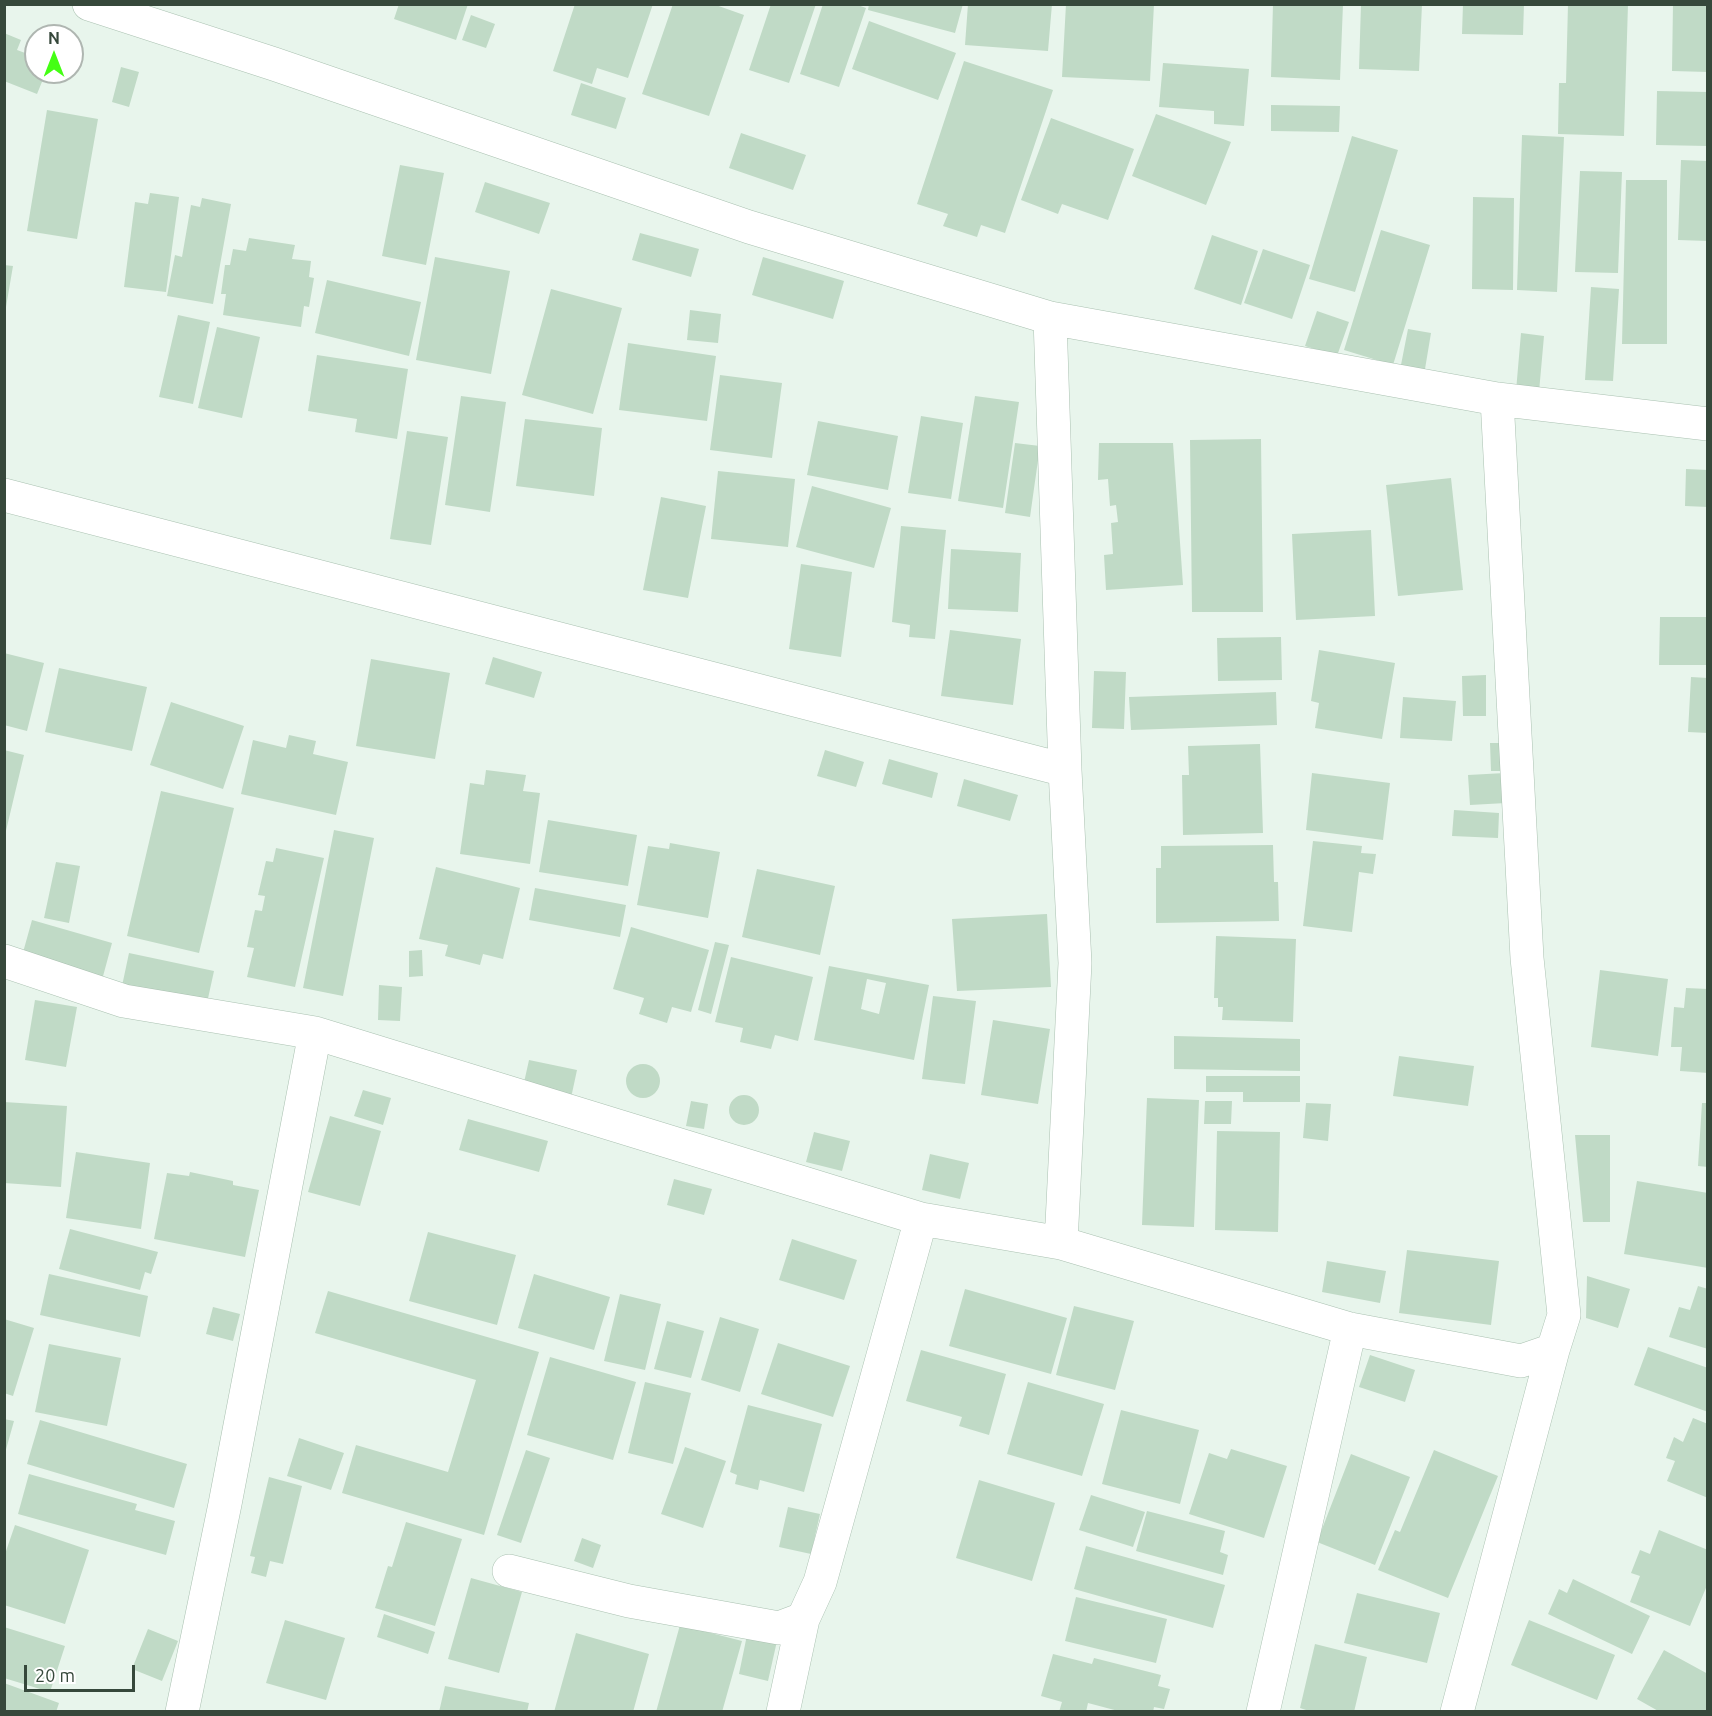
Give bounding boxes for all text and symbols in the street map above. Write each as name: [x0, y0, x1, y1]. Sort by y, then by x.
north arrow: [24, 24, 84, 84]
text: N: [48, 29, 60, 47]
scale bar: [27, 1653, 138, 1691]
text: 20 m: [35, 1665, 75, 1685]

